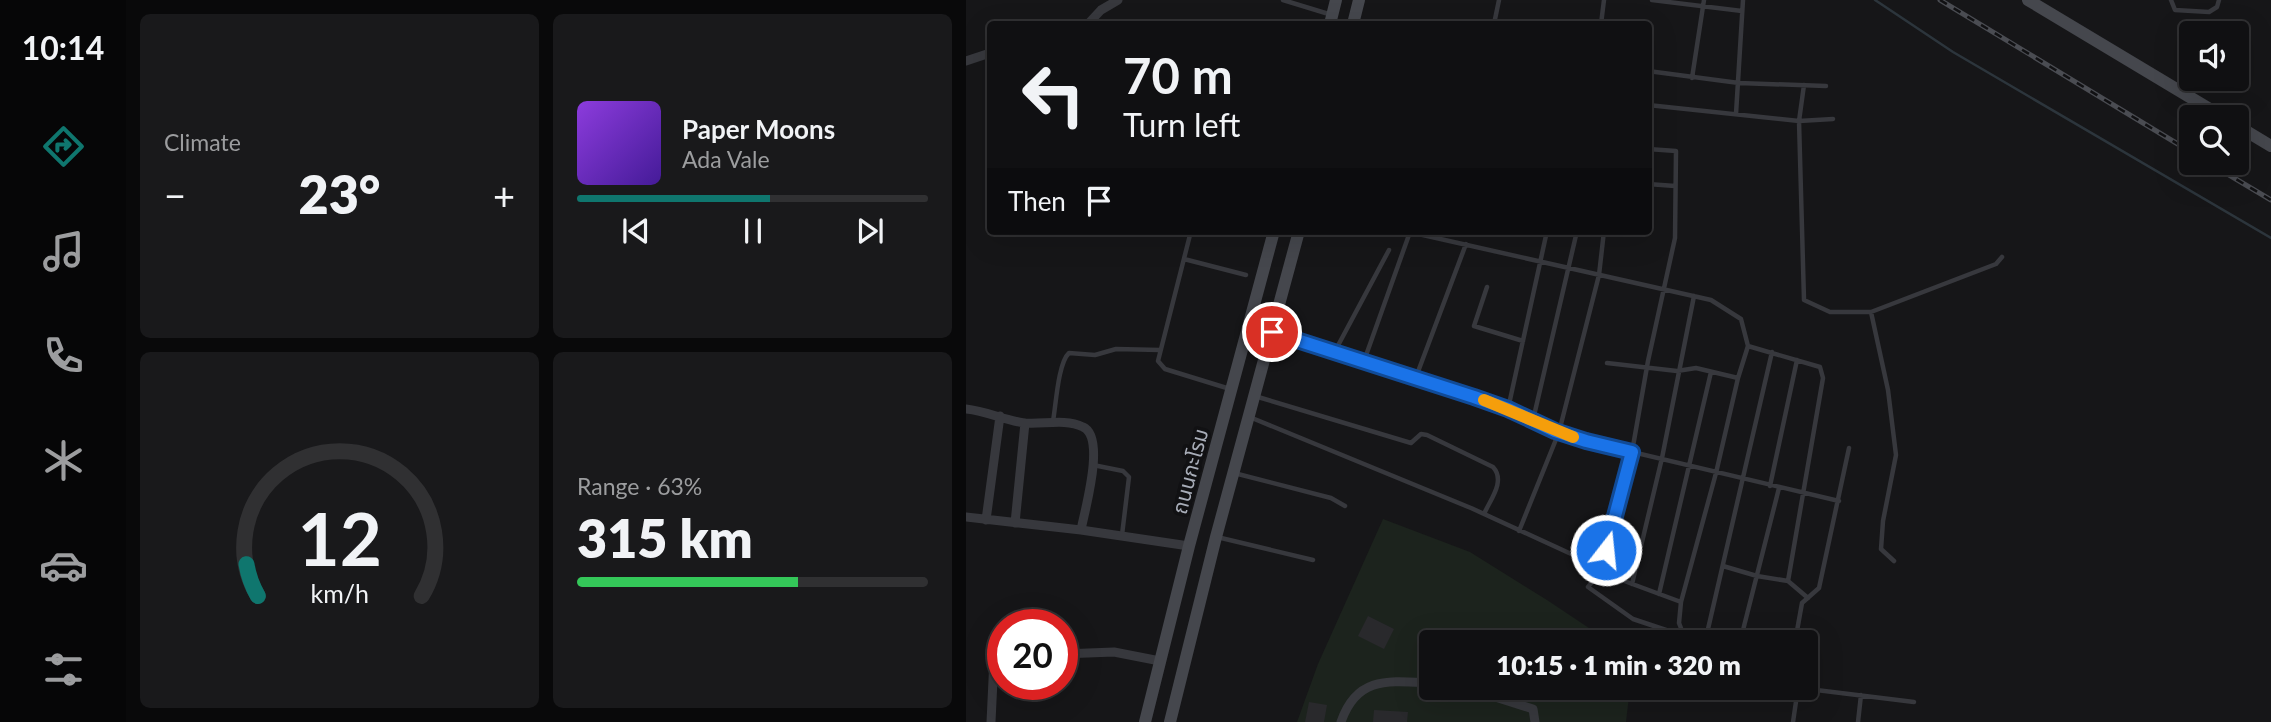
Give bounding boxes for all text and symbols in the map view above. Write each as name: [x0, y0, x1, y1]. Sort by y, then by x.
map controls: [2179, 21, 2249, 175]
button: sound: [2179, 21, 2249, 91]
text: 10:14: [22, 28, 104, 67]
text: 70 m: [1123, 46, 1233, 104]
icon: left: [1008, 49, 1099, 140]
text: Turn left: [1123, 105, 1240, 144]
button: search: [2179, 105, 2249, 175]
text: Paper Moons: [682, 113, 835, 145]
icon: directions: [39, 122, 88, 171]
text: Climate: [164, 128, 241, 156]
text: Ada Vale: [682, 145, 770, 173]
text: 23°: [299, 163, 380, 225]
text: −: [164, 172, 186, 218]
text: +: [493, 172, 515, 218]
icon: arrive: [1080, 182, 1118, 220]
text: Then: [1008, 185, 1066, 217]
icon: previous: [617, 212, 655, 250]
icon: pause: [734, 212, 772, 250]
icon: next: [851, 212, 889, 250]
icon: music: [39, 227, 88, 276]
pin: [1242, 302, 1302, 362]
icon: arrive: [1253, 313, 1291, 351]
icon: phone: [39, 331, 88, 380]
street label: ถนนกะโรม: [1166, 426, 1212, 516]
icon: climate: [39, 436, 88, 485]
text: Range · 63%: [577, 472, 702, 500]
text: 12: [297, 494, 382, 582]
text: 315 km: [577, 507, 753, 569]
position arrow: [1569, 513, 1643, 587]
icon: car: [39, 541, 88, 590]
text: km/h: [310, 578, 369, 608]
speed limit sign: 20: [987, 609, 1078, 700]
icon: filters: [39, 645, 88, 694]
text: 10:15 · 1 min · 320 m: [1496, 649, 1741, 681]

